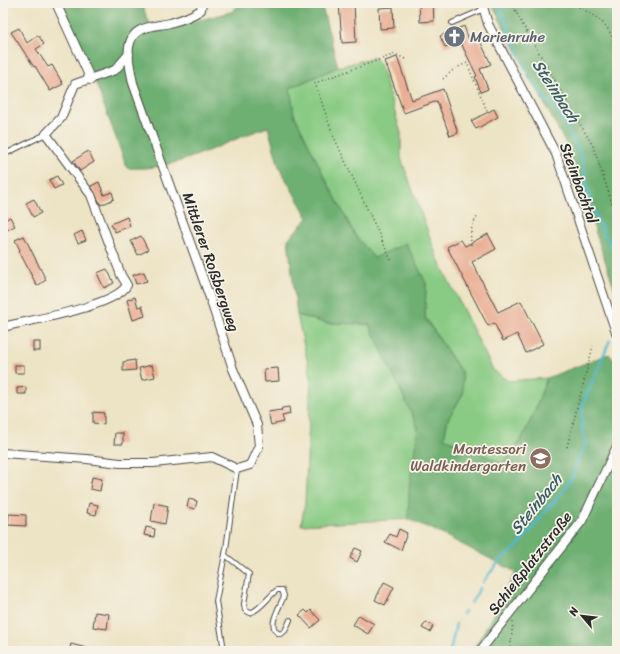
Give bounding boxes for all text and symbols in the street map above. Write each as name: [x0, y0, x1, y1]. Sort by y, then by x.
church icon: Marienruhe: [441, 24, 467, 50]
place label: Marienruhe: [470, 24, 545, 50]
water label: Steinbach: [524, 53, 588, 130]
street label: Steinbachtal: [552, 139, 606, 228]
street label: Mittlerer Roßbergweg: [175, 189, 247, 336]
place label: Montessori Waldkindergarten: [410, 436, 527, 479]
school or university icon: Montessori Waldkindergarten: [528, 445, 554, 471]
water label: Steinbach: [502, 466, 571, 541]
street label: Schießplatzstraße: [481, 505, 579, 620]
north arrow: [562, 596, 602, 636]
text: N: [563, 603, 584, 620]

